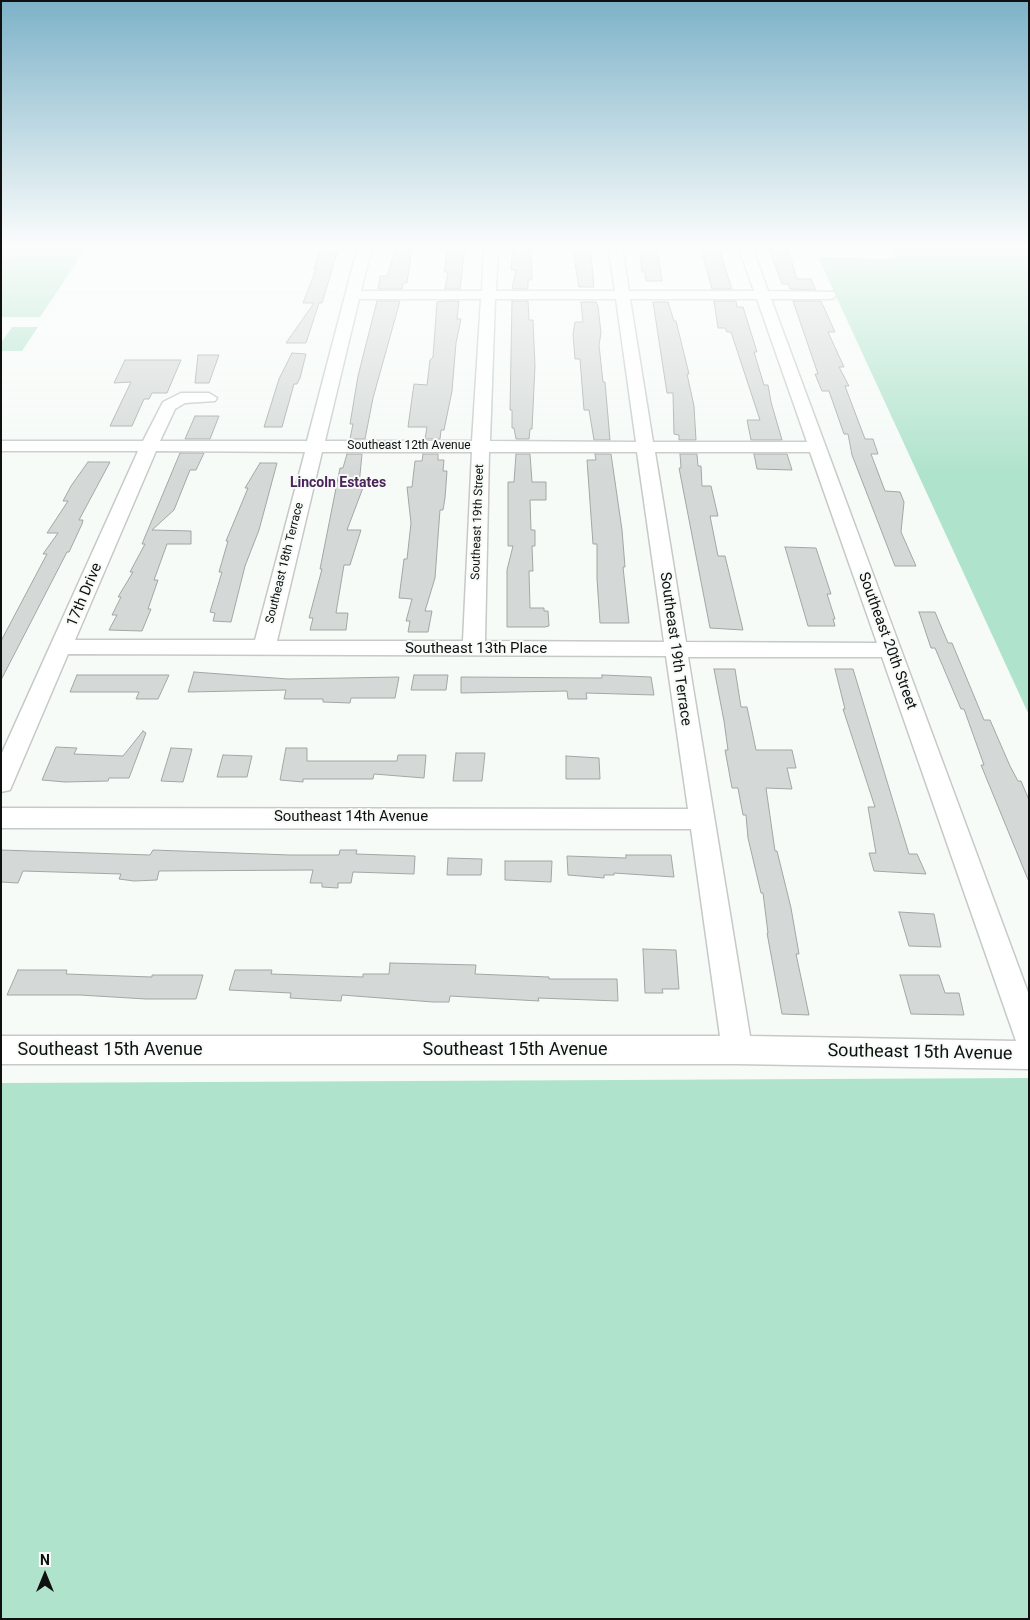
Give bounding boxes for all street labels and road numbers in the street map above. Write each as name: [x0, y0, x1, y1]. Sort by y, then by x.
street label: Southeast 12th Avenue: [347, 439, 471, 453]
street label: Southeast 19th Street: [469, 464, 487, 580]
street label: Southeast 18th Terrace: [263, 501, 307, 625]
street label: 17th Drive: [64, 560, 106, 630]
street label: Southeast 20th Street: [854, 570, 920, 712]
street label: Southeast 19th Terrace: [655, 571, 695, 727]
street label: Southeast 13th Place: [405, 640, 547, 658]
street label: Southeast 14th Avenue: [274, 808, 428, 826]
street label: Southeast 15th Avenue: [17, 1039, 203, 1061]
street label: Southeast 15th Avenue: [422, 1039, 608, 1061]
street label: Southeast 15th Avenue: [827, 1041, 1013, 1065]

